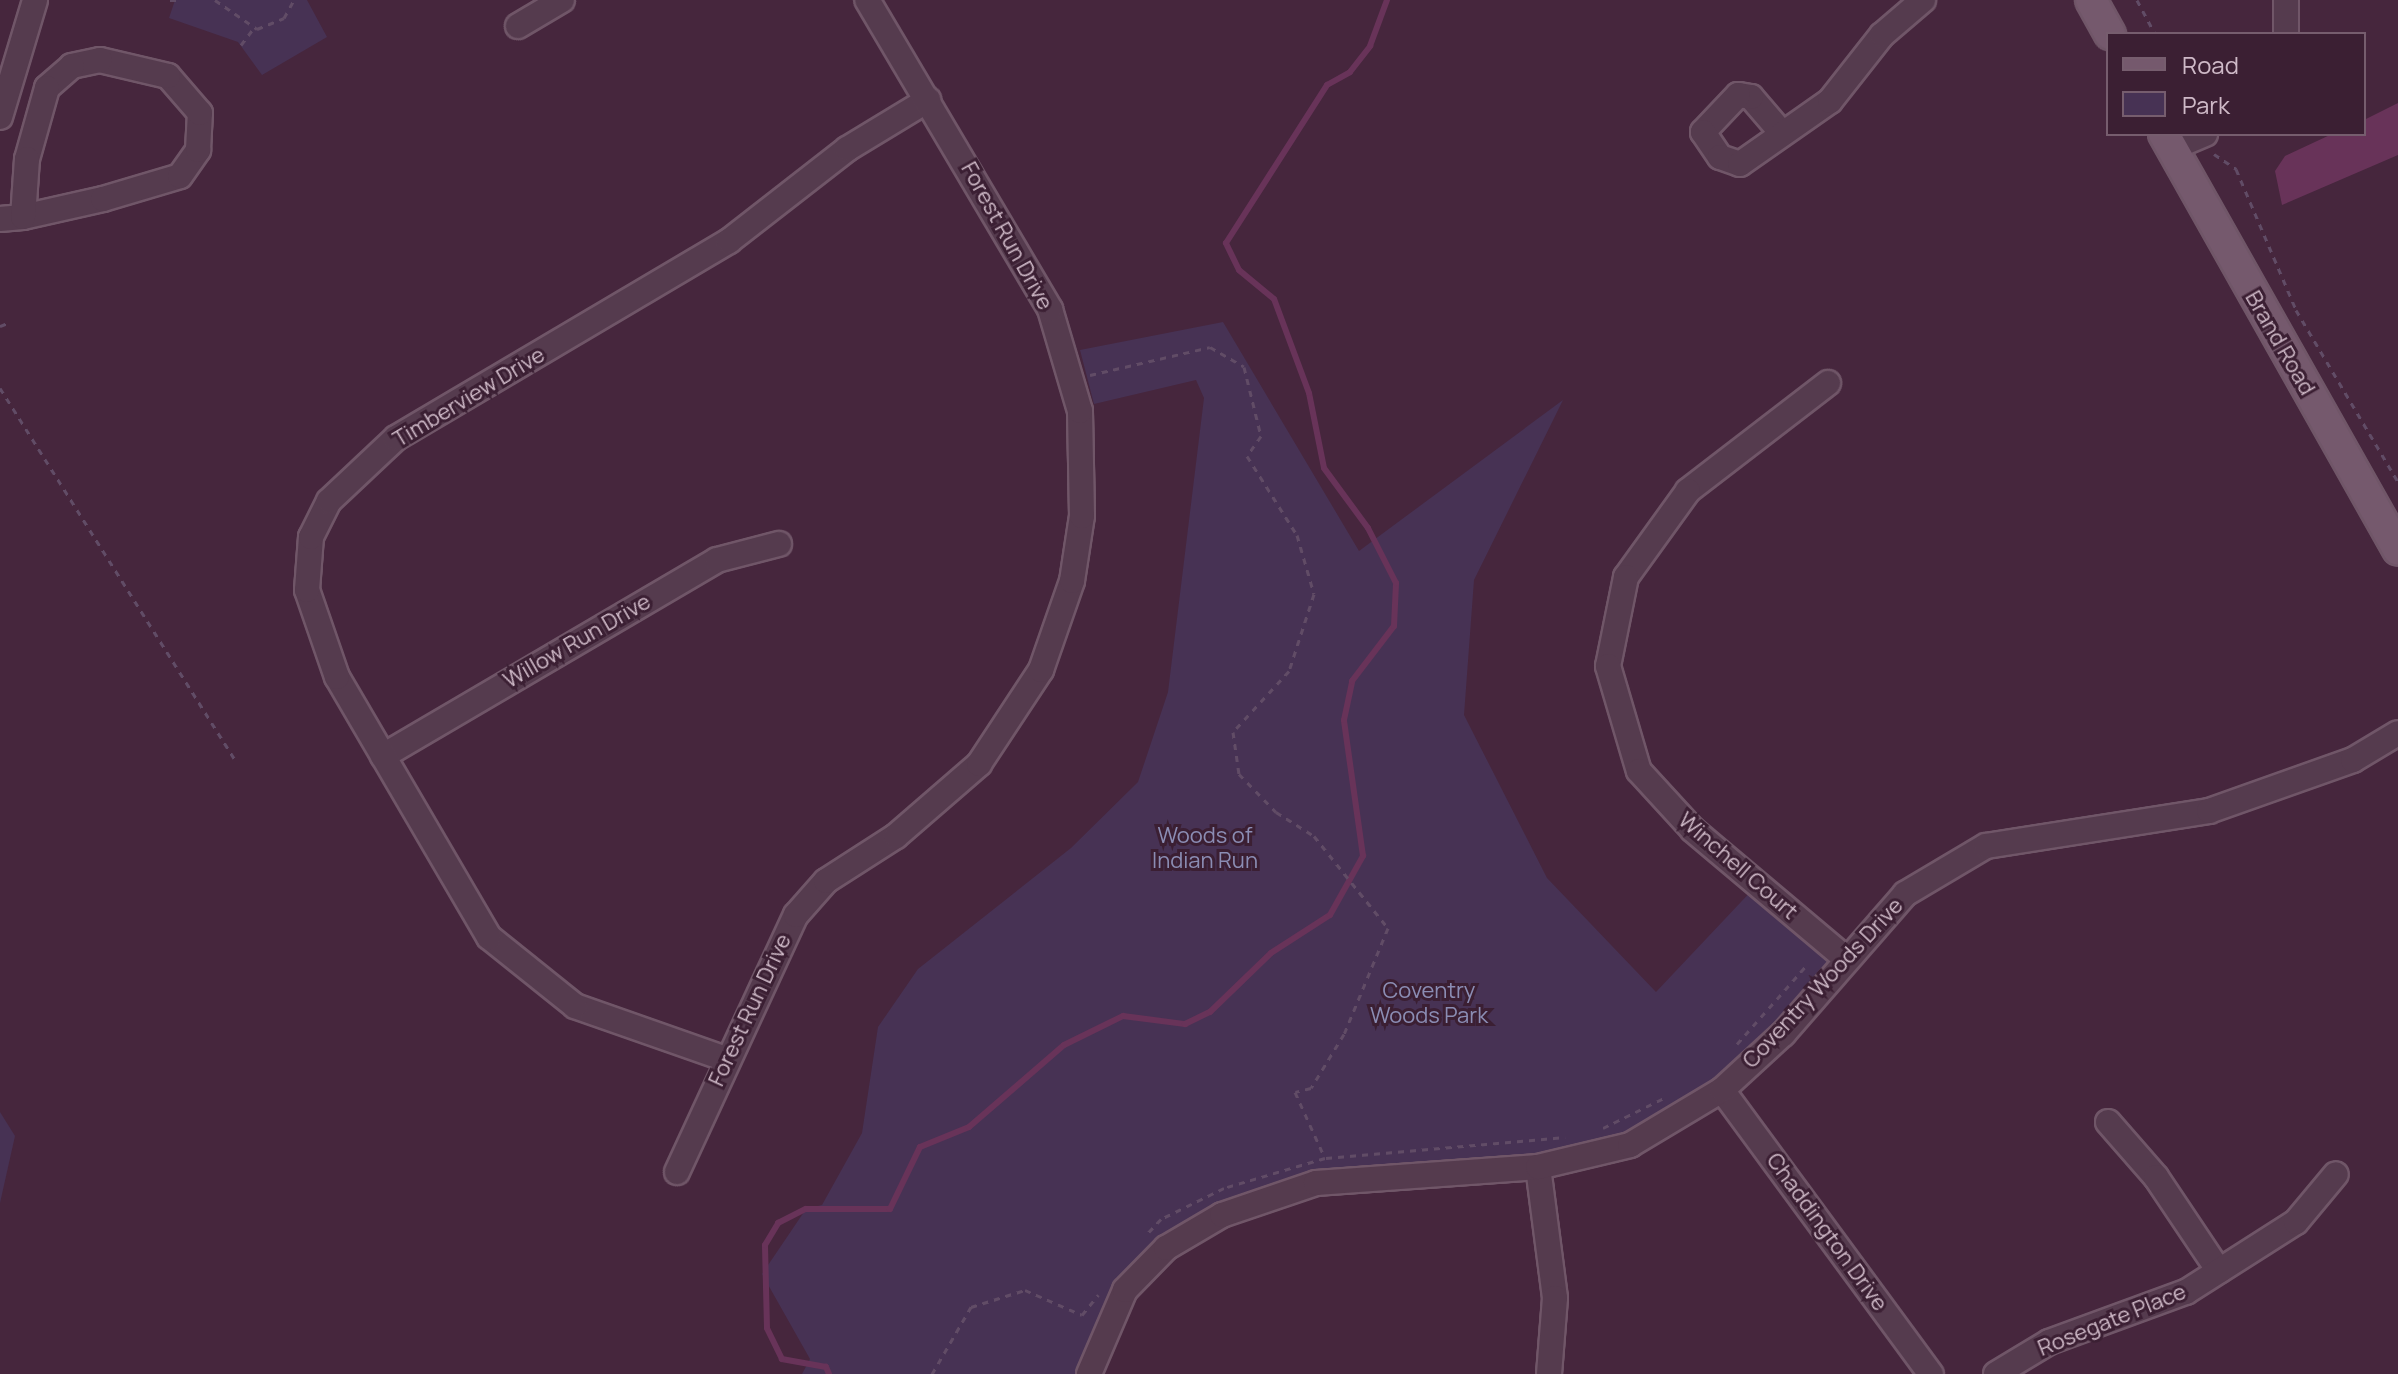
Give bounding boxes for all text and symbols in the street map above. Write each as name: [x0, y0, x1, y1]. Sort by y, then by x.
legend: [2106, 32, 2366, 136]
text: Road: [2182, 48, 2239, 81]
text: Park: [2182, 88, 2230, 121]
street label: Forest Run Drive: [955, 157, 1059, 315]
street label: Brand Road: [2240, 286, 2320, 400]
street label: Timberview Drive: [388, 341, 550, 453]
street label: Willow Run Drive: [499, 588, 655, 694]
street label: Winchell Court: [1673, 807, 1803, 925]
park label: Woods of Indian Run: [1152, 822, 1258, 874]
street label: Coventry Woods Drive: [1737, 892, 1909, 1074]
street label: Forest Run Drive: [703, 930, 797, 1090]
park label: Coventry Woods Park: [1370, 977, 1488, 1028]
street label: Chaddington Drive: [1761, 1148, 1893, 1316]
street label: Rosegate Place: [2034, 1278, 2190, 1362]

